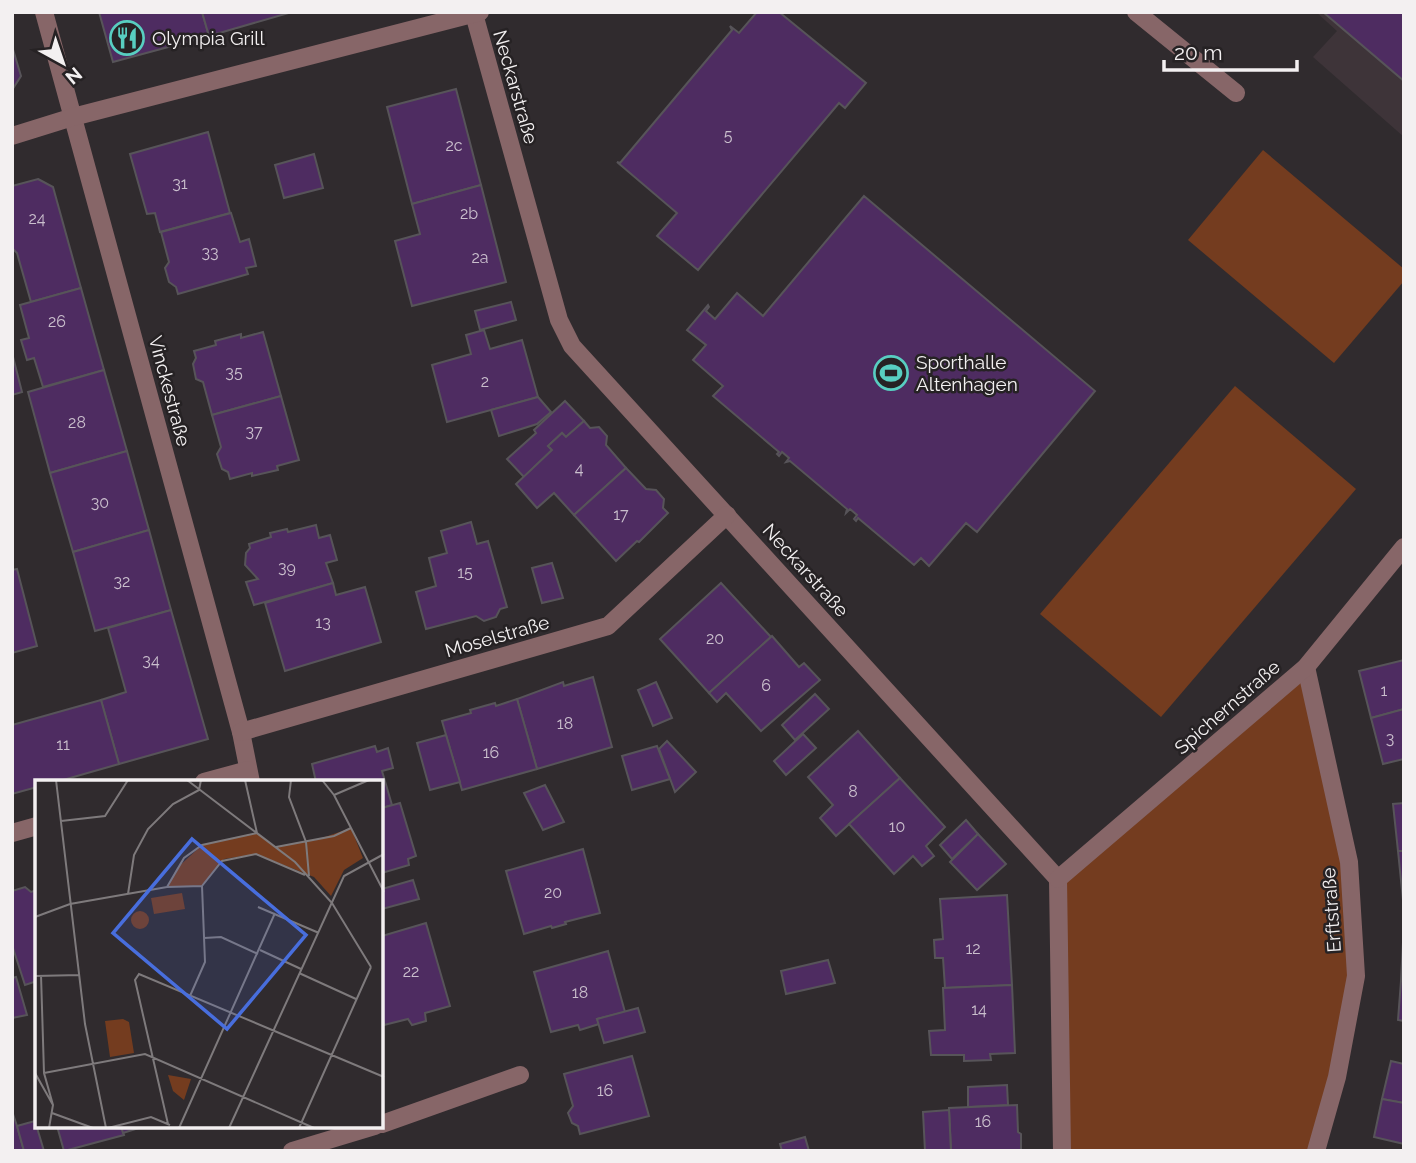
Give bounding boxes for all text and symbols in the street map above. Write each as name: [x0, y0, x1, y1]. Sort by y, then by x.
restaurant icon: Olympia Grill: [108, 19, 146, 57]
place label: Olympia Grill: [152, 27, 266, 49]
north arrow: [28, 28, 98, 98]
street label: Neckarstraße: [489, 28, 543, 146]
scale bar: [1164, 28, 1297, 72]
text: 20 m: [1174, 40, 1222, 65]
text: N: [61, 63, 87, 89]
house number: 5: [724, 126, 733, 145]
house number: 2c: [445, 136, 463, 155]
house number: 31: [172, 174, 188, 193]
house number: 2b: [460, 204, 478, 223]
house number: 24: [28, 209, 46, 228]
house number: 33: [201, 243, 219, 262]
house number: 2a: [471, 248, 489, 267]
house number: 26: [48, 312, 66, 331]
street label: Vinckestraße: [145, 333, 195, 449]
place label: Sporthalle Altenhagen: [916, 351, 1018, 395]
sports icon: Sporthalle Altenhagen: [872, 354, 910, 392]
house number: 35: [225, 363, 243, 382]
house number: 2: [481, 372, 489, 391]
house number: 28: [68, 413, 86, 432]
house number: 37: [245, 422, 263, 441]
house number: 4: [575, 459, 584, 478]
house number: 30: [91, 493, 109, 512]
house number: 17: [613, 505, 629, 524]
street label: Neckarstraße: [759, 519, 853, 621]
house number: 39: [278, 558, 296, 577]
house number: 15: [457, 563, 473, 582]
house number: 32: [114, 572, 130, 591]
street label: Moselstraße: [442, 611, 552, 661]
house number: 13: [315, 613, 331, 632]
house number: 20: [706, 629, 724, 648]
house number: 34: [142, 651, 160, 670]
street label: Spichernstraße: [1170, 655, 1284, 759]
house number: 6: [761, 676, 771, 695]
house number: 1: [1381, 681, 1388, 700]
house number: 18: [557, 714, 573, 733]
house number: 3: [1386, 729, 1394, 748]
house number: 11: [56, 735, 70, 754]
house number: 16: [483, 743, 499, 762]
inset map: [35, 780, 383, 1128]
house number: 8: [848, 782, 858, 801]
house number: 10: [889, 817, 905, 836]
street label: Erftstraße: [1317, 867, 1345, 953]
house number: 20: [544, 883, 562, 902]
house number: 12: [965, 939, 981, 958]
house number: 22: [403, 962, 419, 981]
house number: 18: [572, 983, 588, 1002]
house number: 14: [971, 1000, 987, 1019]
house number: 16: [597, 1081, 613, 1100]
house number: 16: [975, 1112, 991, 1131]

